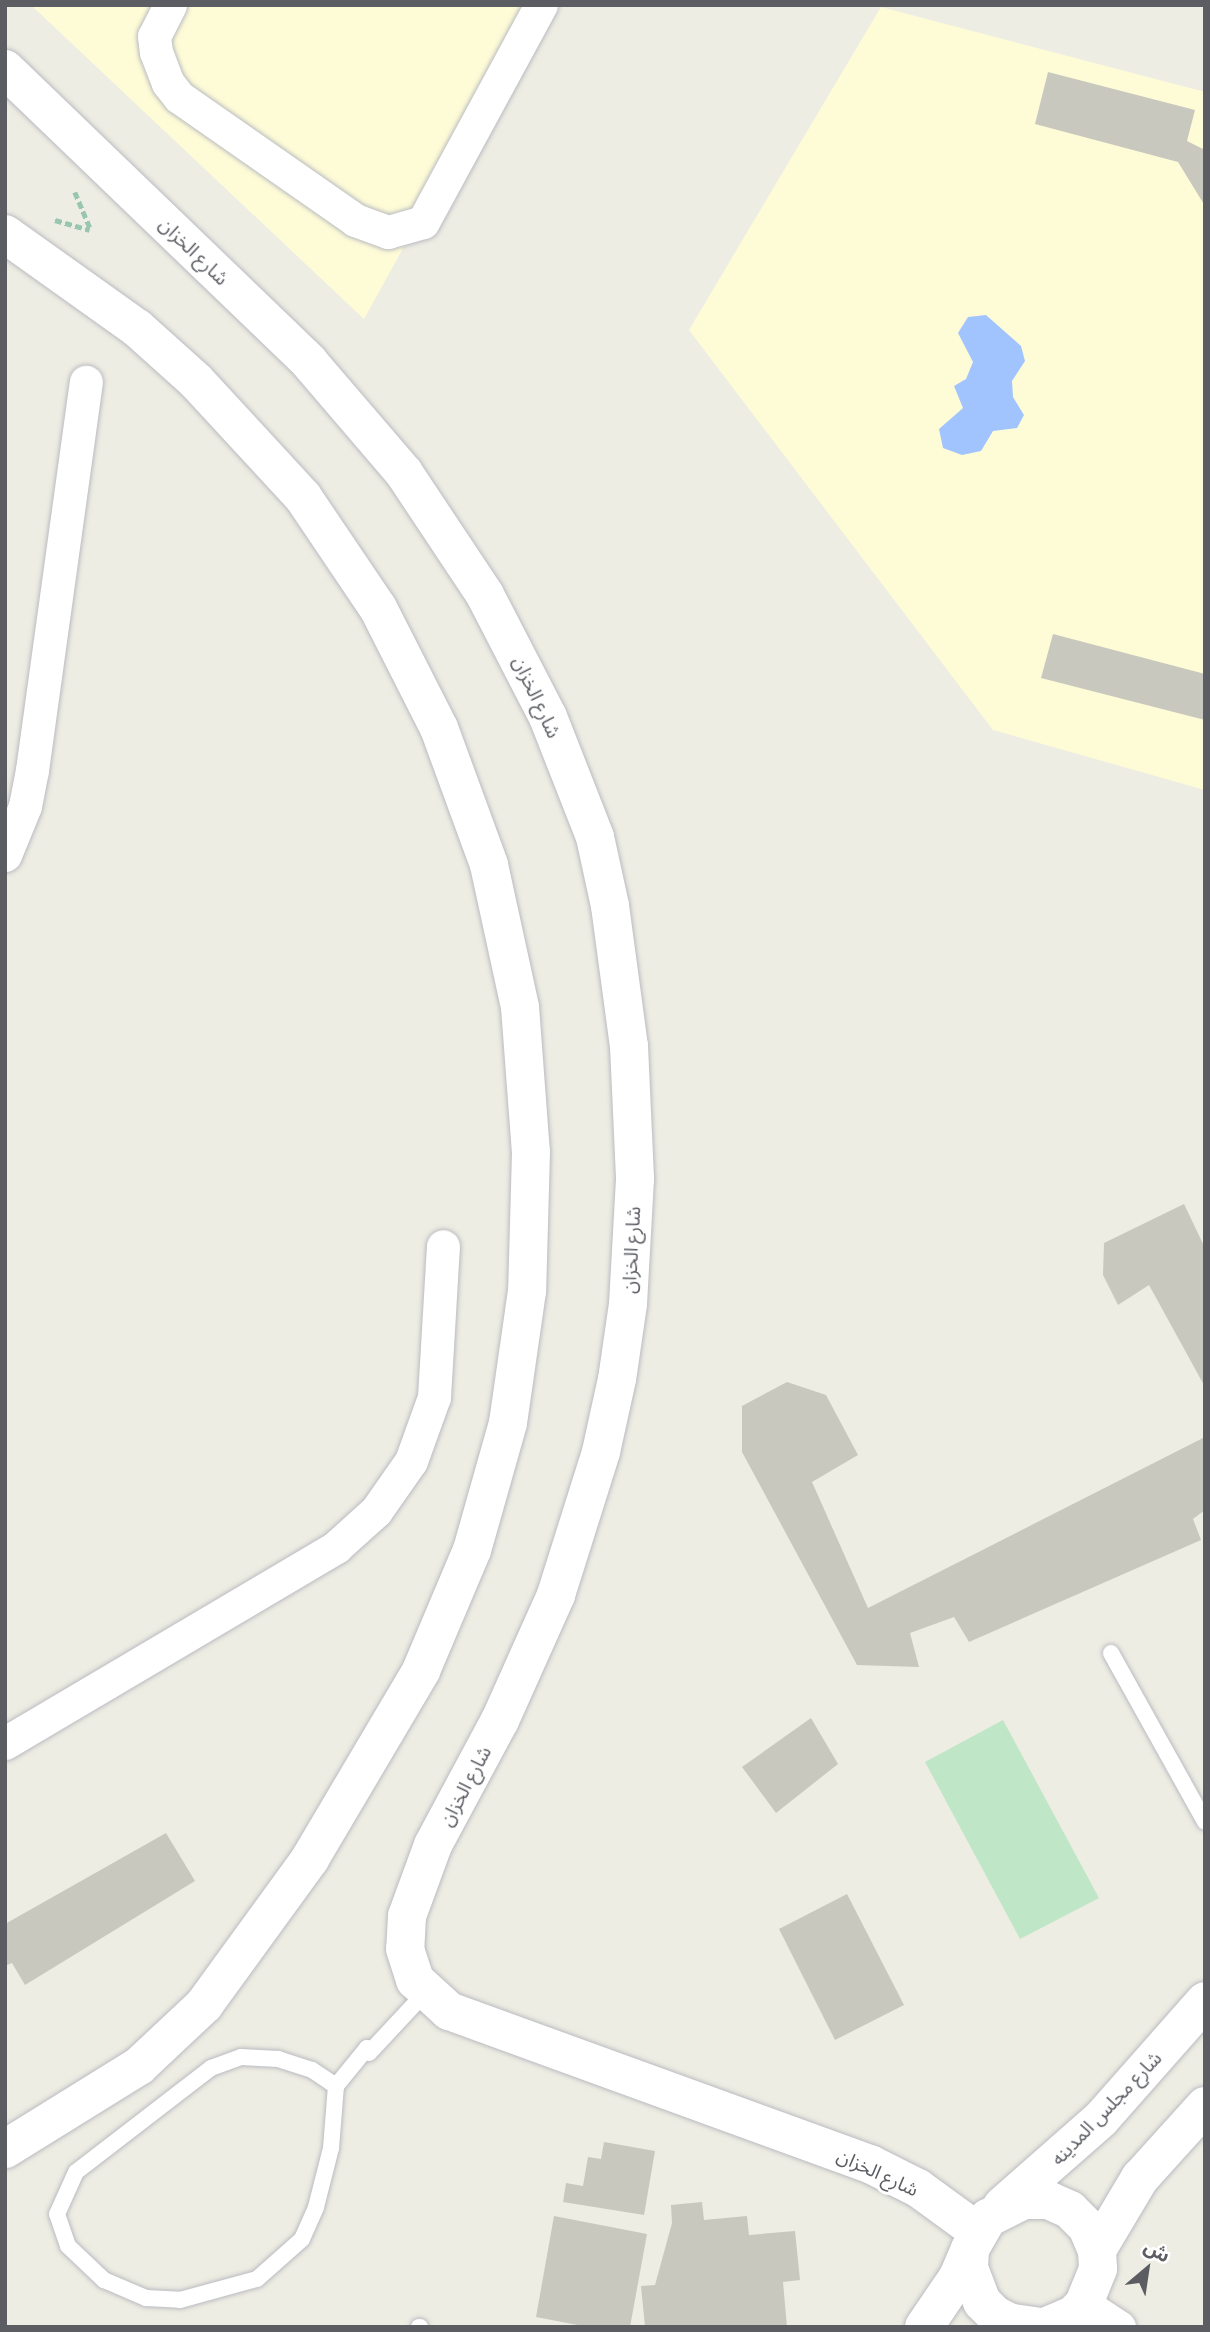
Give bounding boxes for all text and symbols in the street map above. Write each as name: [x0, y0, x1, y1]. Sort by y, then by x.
street label: شارع الخزان: [155, 212, 233, 290]
street label: شارع الخزان: [508, 653, 566, 741]
street label: شارع الخزان: [617, 1206, 645, 1294]
street label: شارع الخزان: [434, 1742, 496, 1830]
street label: شارع مجلس المدينه: [1046, 2046, 1166, 2170]
street label: شارع الخزان: [834, 2143, 922, 2201]
text: ش: [1139, 2231, 1176, 2269]
north arrow: [1112, 2234, 1182, 2304]

